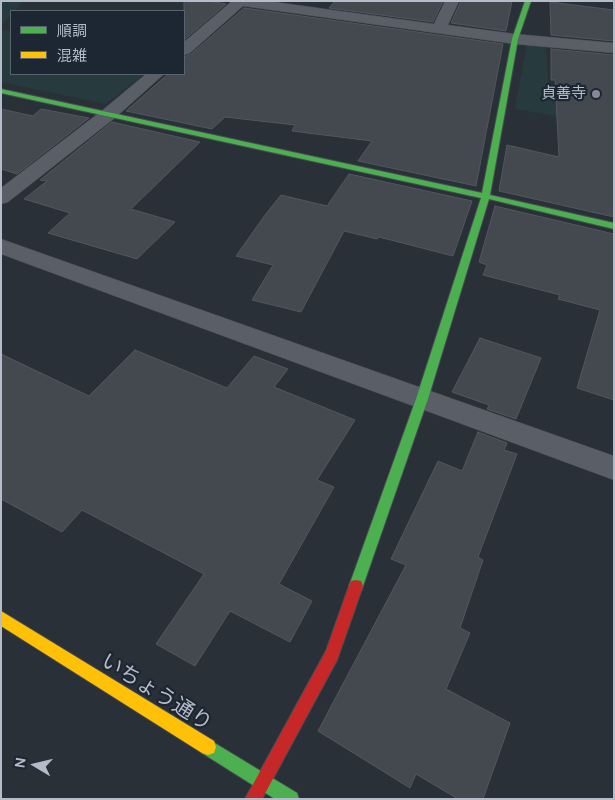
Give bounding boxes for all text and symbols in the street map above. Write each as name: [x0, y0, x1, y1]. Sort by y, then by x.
legend: [10, 10, 185, 75]
text: 順調: [57, 21, 87, 41]
text: 混雑: [57, 46, 87, 66]
place label: 貞善寺: [541, 85, 586, 103]
marker: 貞善寺: [590, 88, 602, 100]
street label: いちょう通り: [96, 649, 216, 737]
north arrow: [10, 740, 60, 790]
text: N: [10, 756, 30, 769]

